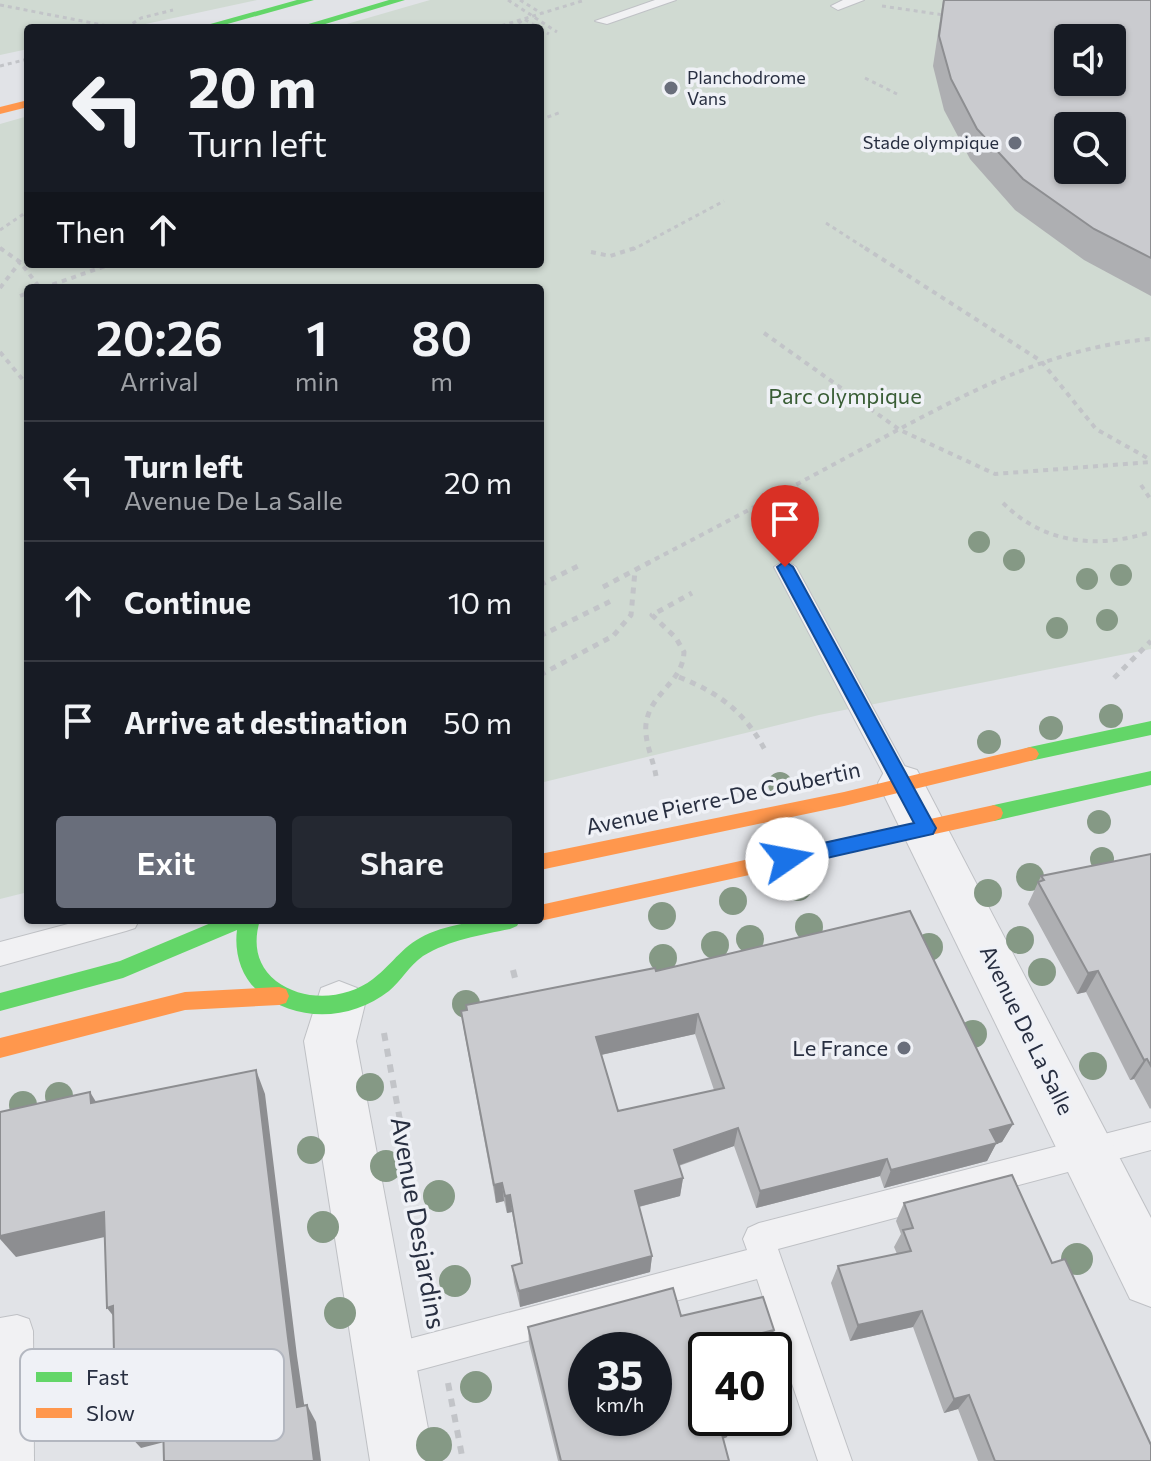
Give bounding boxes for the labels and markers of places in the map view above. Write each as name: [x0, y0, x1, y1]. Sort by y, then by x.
place label: Planchodrome Vans: [687, 66, 806, 109]
marker: Planchodrome Vans: [662, 79, 680, 97]
place label: Stade olympique: [863, 131, 999, 153]
marker: Stade olympique: [1006, 134, 1024, 152]
pin: [751, 485, 819, 567]
place label: Le France: [792, 1034, 888, 1061]
marker: Le France: [895, 1039, 913, 1057]

